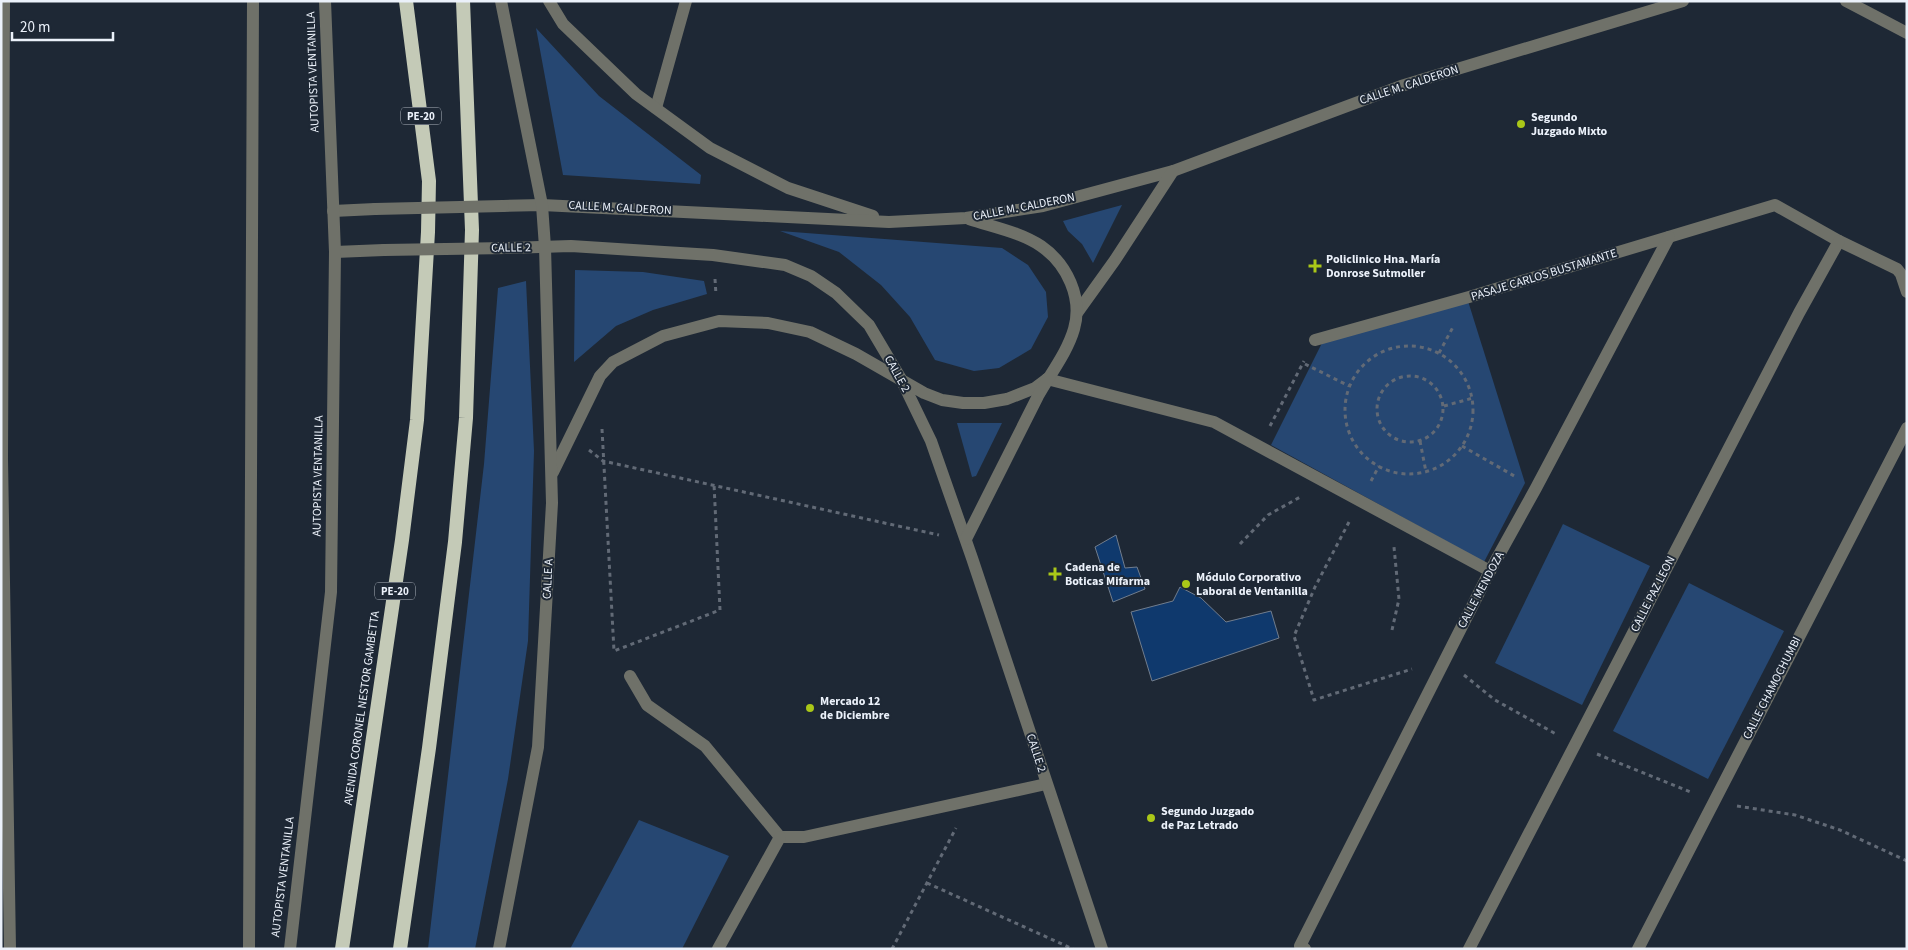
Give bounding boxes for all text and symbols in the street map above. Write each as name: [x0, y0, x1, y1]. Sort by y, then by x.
scale bar: [12, 10, 114, 42]
street label: AUTOPISTA VENTANILLA: [302, 11, 324, 133]
text: 20 m: [20, 17, 50, 38]
street label: CALLE M. CALDERON: [1357, 61, 1461, 109]
road number: PE-20: [401, 108, 441, 124]
place label: Segundo Juzgado Mixto: [1531, 109, 1608, 140]
marker: Segundo Juzgado Mixto: [1515, 118, 1527, 130]
street label: CALLE M. CALDERON: [972, 189, 1076, 225]
street label: CALLE M. CALDERON: [568, 197, 672, 219]
street label: CALLE 2: [491, 239, 531, 257]
street label: PASAJE CARLOS BUSTAMANTE: [1469, 245, 1619, 305]
place label: Policlinico Hna. María Donrose Sutmoller: [1326, 251, 1440, 282]
marker: Policlinico Hna. María Donrose Sutmoller: [1308, 259, 1322, 273]
street label: CALLE 2: [880, 353, 914, 396]
street label: AUTOPISTA VENTANILLA: [308, 415, 328, 537]
street label: CALLE MENDOZA: [1454, 548, 1509, 631]
street label: CALLE PAZ LEON: [1627, 553, 1679, 635]
street label: CALLE A: [538, 558, 558, 600]
place label: Cadena de Boticas Mifarma: [1065, 559, 1150, 590]
marker: Cadena de Boticas Mifarma: [1049, 568, 1061, 580]
place label: Módulo Corporativo Laboral de Ventanilla: [1196, 569, 1308, 600]
marker: Módulo Corporativo Laboral de Ventanilla: [1180, 578, 1192, 590]
road number: PE-20: [375, 582, 415, 600]
street label: AVENIDA CORONEL NESTOR GAMBETTA: [340, 609, 384, 806]
street label: CALLE CHAMOCHUMBI: [1739, 634, 1805, 742]
place label: Mercado 12 de Diciembre: [820, 693, 890, 724]
marker: Mercado 12 de Diciembre: [804, 702, 816, 714]
street label: CALLE 2: [1022, 731, 1050, 775]
place label: Segundo Juzgado de Paz Letrado: [1161, 803, 1255, 834]
marker: Segundo Juzgado de Paz Letrado: [1145, 812, 1157, 824]
street label: AUTOPISTA VENTANILLA: [267, 815, 299, 938]

